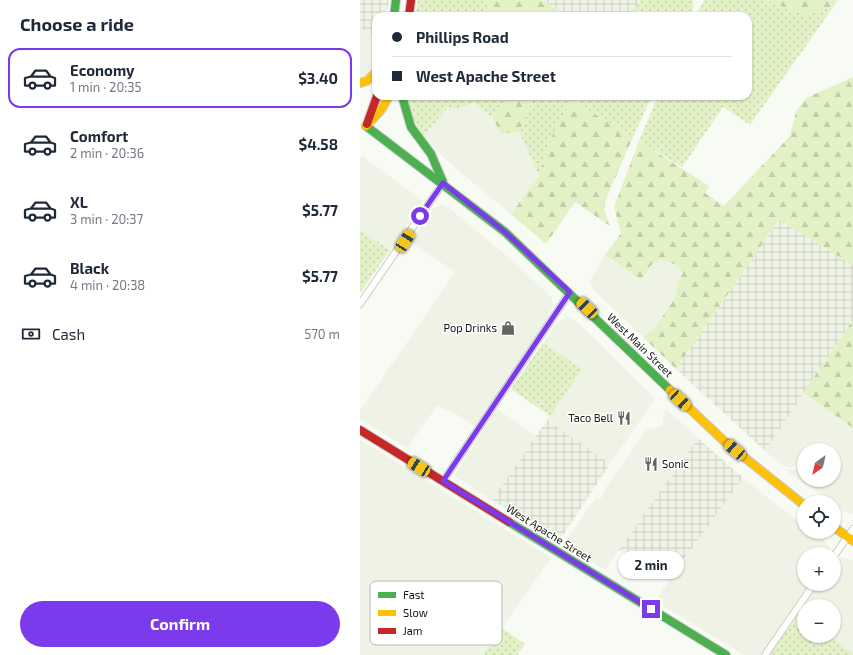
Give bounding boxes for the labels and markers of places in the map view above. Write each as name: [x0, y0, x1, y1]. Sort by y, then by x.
shop icon: Pop Drinks: [500, 320, 516, 336]
place label: Pop Drinks: [443, 321, 497, 334]
restaurant icon: Taco Bell: [616, 410, 632, 426]
place label: Taco Bell: [568, 411, 614, 424]
restaurant icon: Sonic: [643, 456, 659, 472]
place label: Sonic: [662, 457, 689, 470]

